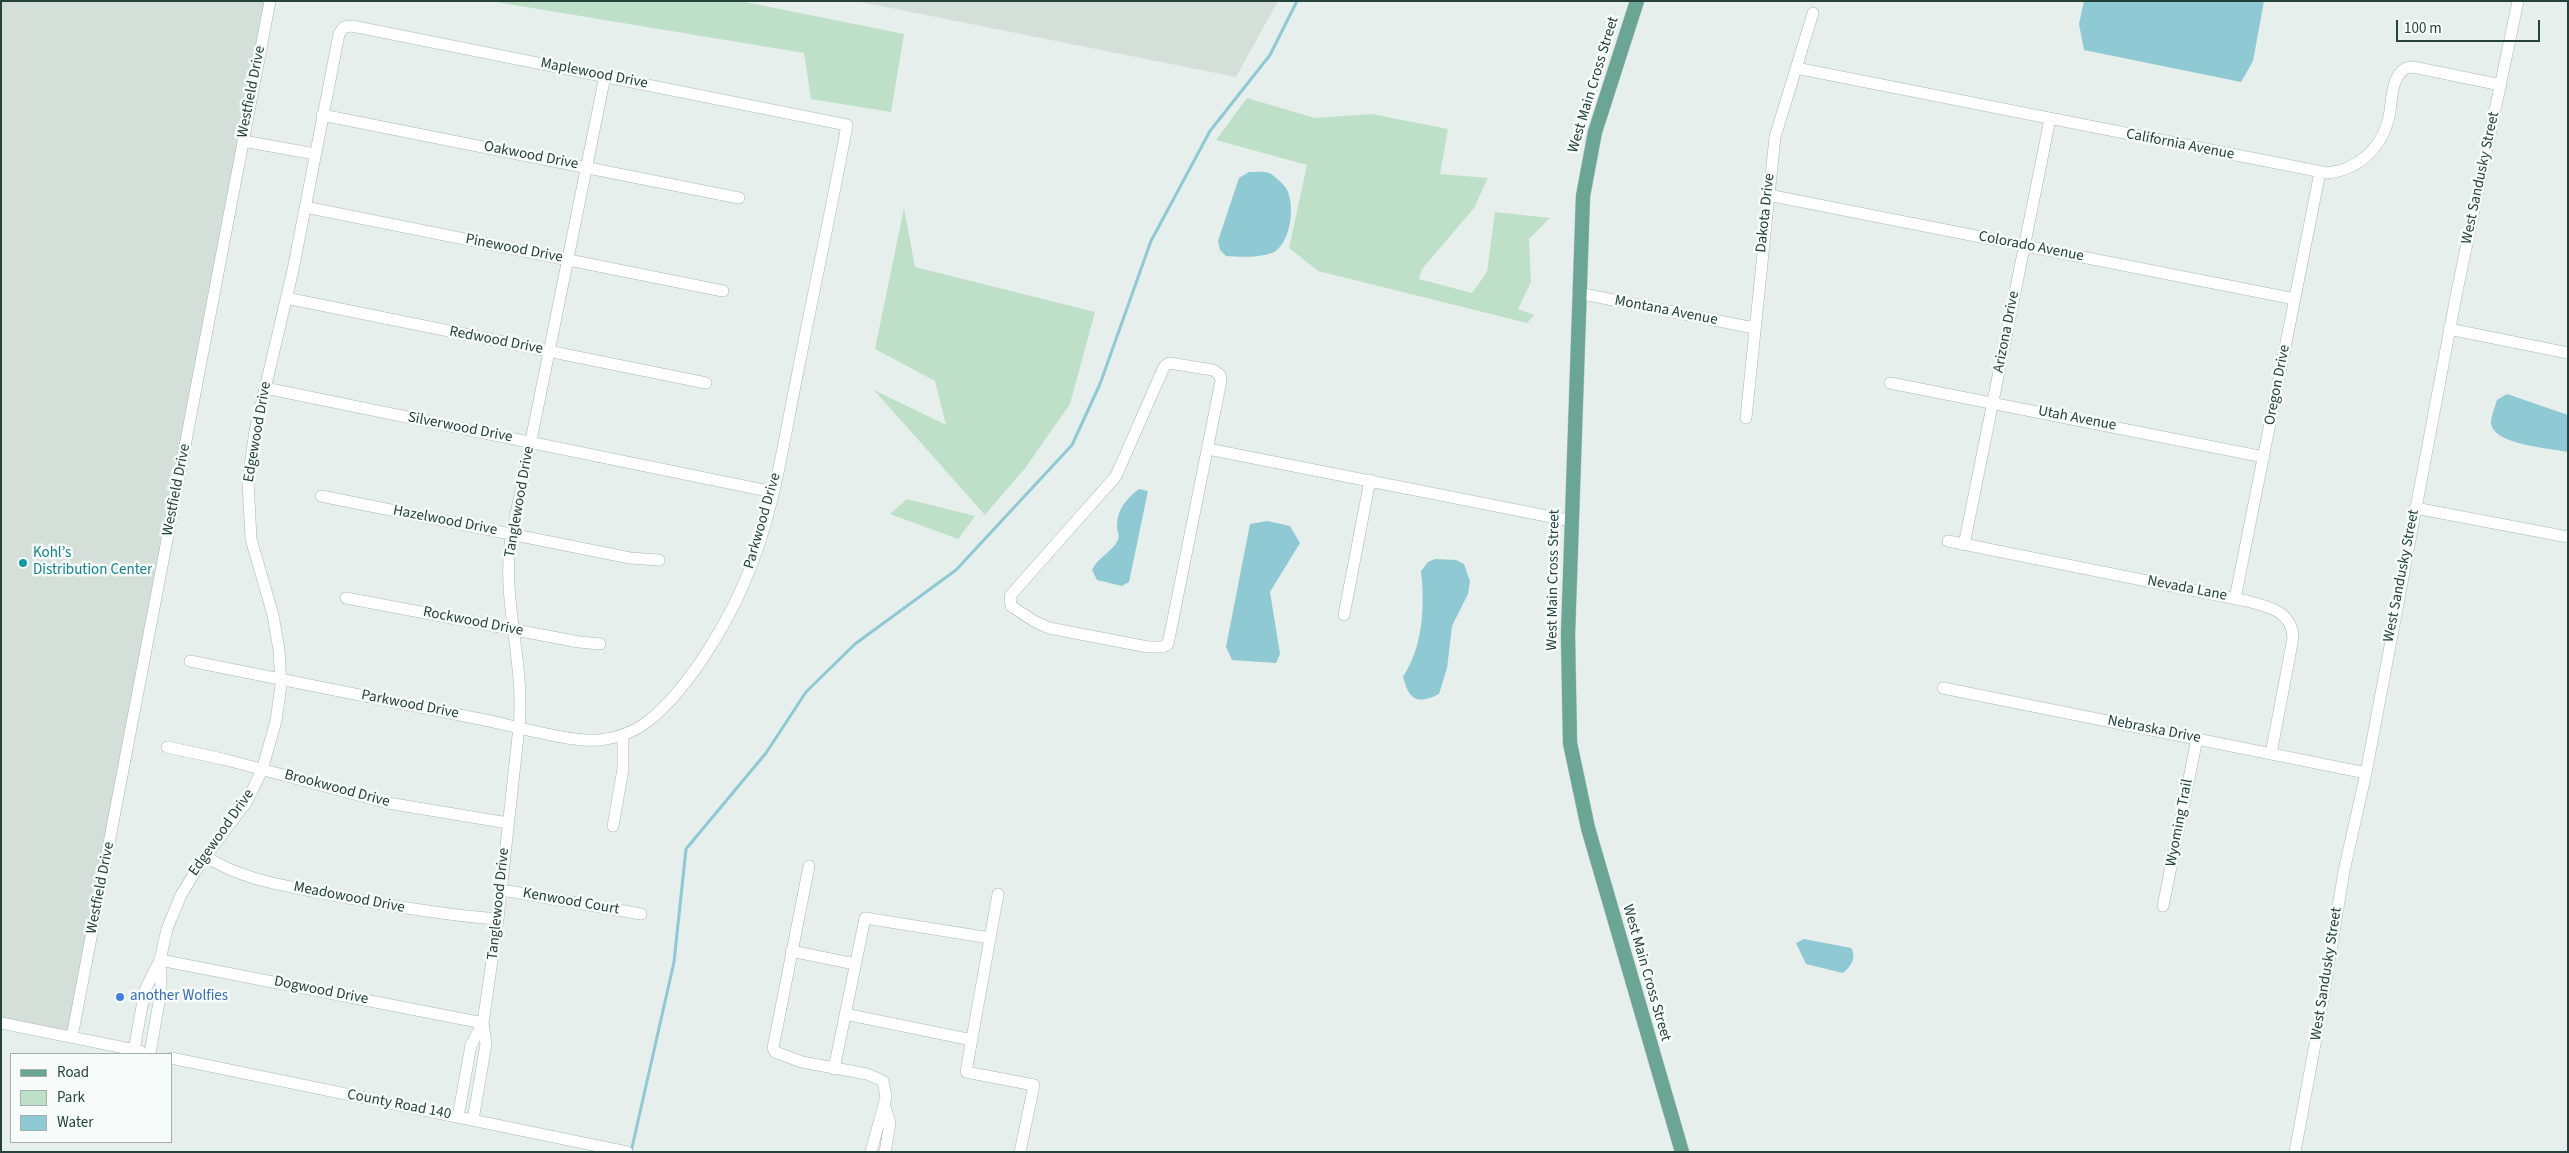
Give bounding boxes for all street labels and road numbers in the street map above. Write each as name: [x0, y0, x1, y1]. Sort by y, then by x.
street label: West Main Cross Street: [1565, 15, 1623, 155]
street label: Westfield Drive: [234, 44, 270, 140]
street label: Maplewood Drive: [539, 55, 649, 93]
street label: West Sandusky Street: [2458, 110, 2504, 246]
street label: California Avenue: [2124, 126, 2236, 164]
street label: Oakwood Drive: [482, 138, 580, 174]
street label: Dakota Drive: [1753, 172, 1779, 254]
street label: Colorado Avenue: [1977, 228, 2085, 266]
street label: Pinewood Drive: [464, 231, 564, 267]
street label: Arizona Drive: [1990, 290, 2024, 374]
street label: Montana Avenue: [1613, 292, 1719, 330]
street label: Redwood Drive: [448, 323, 544, 359]
street label: Oregon Drive: [2261, 343, 2295, 427]
street label: Edgewood Drive: [240, 380, 276, 484]
street label: Utah Avenue: [2036, 403, 2118, 435]
street label: Silverwood Drive: [406, 409, 514, 447]
street label: Westfield Drive: [159, 442, 195, 538]
street label: Tanglewood Drive: [501, 445, 539, 559]
street label: Parkwood Drive: [741, 471, 785, 571]
street label: Hazelwood Drive: [391, 502, 499, 540]
street label: West Sandusky Street: [2380, 508, 2424, 644]
street label: West Main Cross Street: [1544, 509, 1564, 651]
street label: Nevada Lane: [2146, 572, 2228, 606]
street label: Rockwood Drive: [421, 603, 525, 641]
street label: Parkwood Drive: [360, 687, 460, 723]
street label: Nebraska Drive: [2106, 712, 2202, 748]
street label: Brookwood Drive: [282, 766, 392, 812]
street label: Wyoming Trail: [2163, 778, 2197, 868]
street label: Edgewood Drive: [185, 786, 259, 880]
street label: Westfield Drive: [83, 840, 119, 936]
street label: Tanglewood Drive: [484, 847, 514, 961]
street label: Meadowood Drive: [292, 878, 406, 918]
street label: Kenwood Court: [521, 885, 621, 919]
street label: West Main Cross Street: [1618, 903, 1674, 1043]
street label: West Sandusky Street: [2308, 906, 2346, 1042]
street label: Dogwood Drive: [272, 973, 370, 1009]
street label: County Road 140: [345, 1086, 453, 1124]

